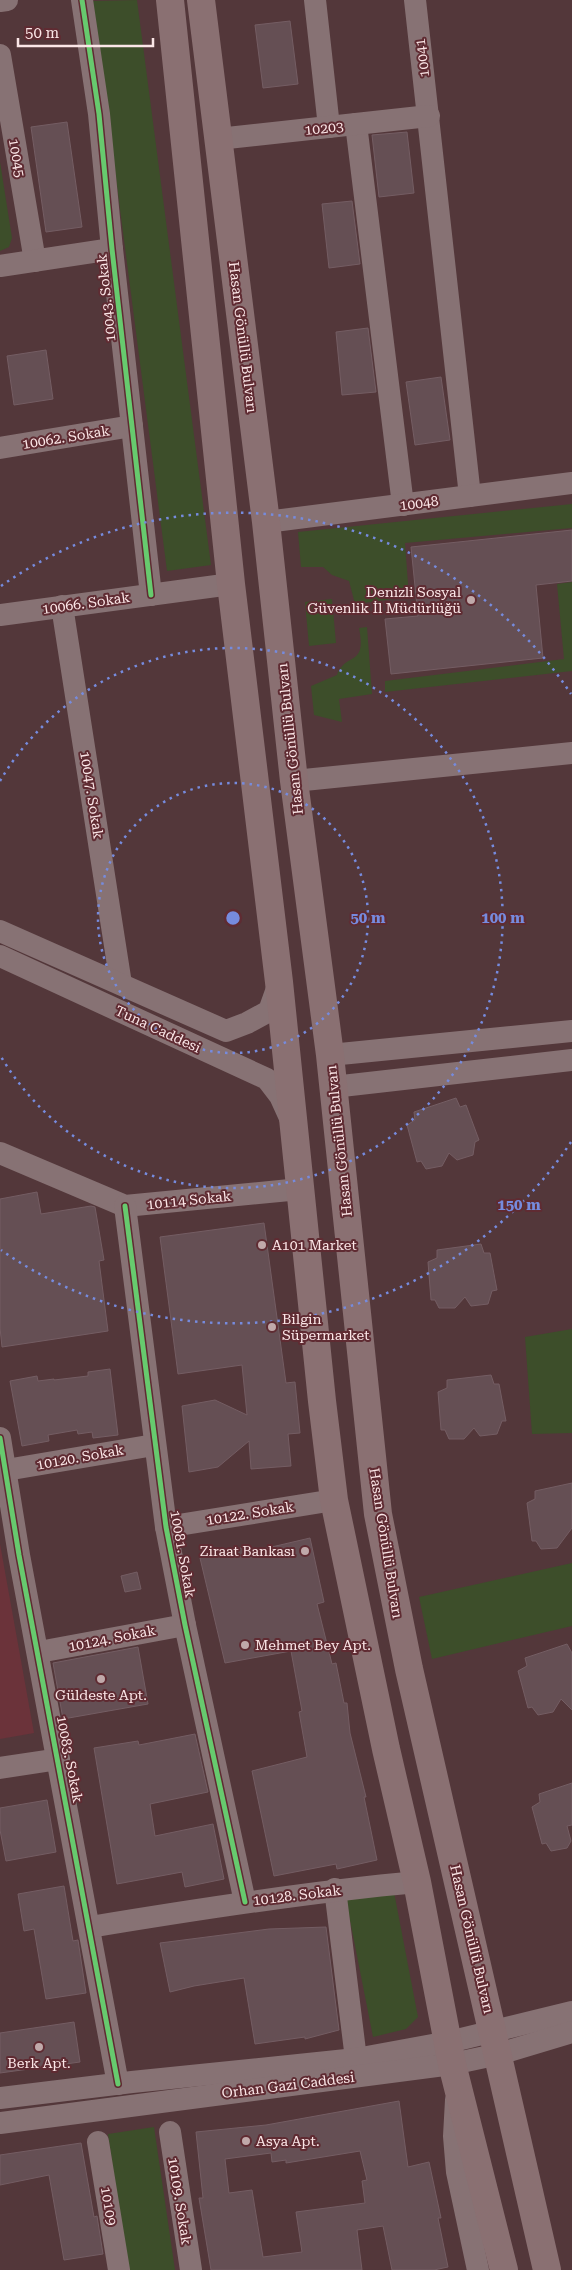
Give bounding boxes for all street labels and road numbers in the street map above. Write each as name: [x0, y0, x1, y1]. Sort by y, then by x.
street label: 10041: [412, 37, 432, 78]
street label: 10203: [304, 118, 344, 138]
street label: 10045: [6, 137, 28, 179]
street label: 10043. Sokak: [93, 253, 119, 343]
street label: Hasan Gönüllü Bulvarı: [226, 261, 260, 414]
street label: 10062. Sokak: [21, 422, 111, 452]
street label: 10048: [399, 493, 440, 513]
street label: 10066. Sokak: [41, 589, 131, 617]
street label: Hasan Gönüllü Bulvarı: [274, 662, 306, 815]
street label: 10047. Sokak: [77, 750, 107, 840]
street label: Tuna Caddesi: [113, 1002, 204, 1056]
street label: Hasan Gönüllü Bulvarı: [323, 1064, 355, 1217]
street label: 10114 Sokak: [146, 1188, 232, 1212]
street label: 10120. Sokak: [35, 1441, 125, 1473]
street label: Hasan Gönüllü Bulvarı: [366, 1467, 406, 1620]
street label: 10122. Sokak: [205, 1498, 295, 1528]
street label: 10081. Sokak: [167, 1509, 199, 1599]
street label: 10124. Sokak: [67, 1622, 157, 1654]
street label: 10083. Sokak: [54, 1714, 86, 1804]
street label: Hasan Gönüllü Bulvarı: [447, 1863, 497, 2015]
street label: 10128. Sokak: [252, 1882, 342, 1908]
street label: Orhan Gazi Caddesi: [221, 2069, 356, 2101]
street label: 10109. Sokak: [165, 2156, 195, 2246]
street label: 10109: [98, 2185, 120, 2227]

